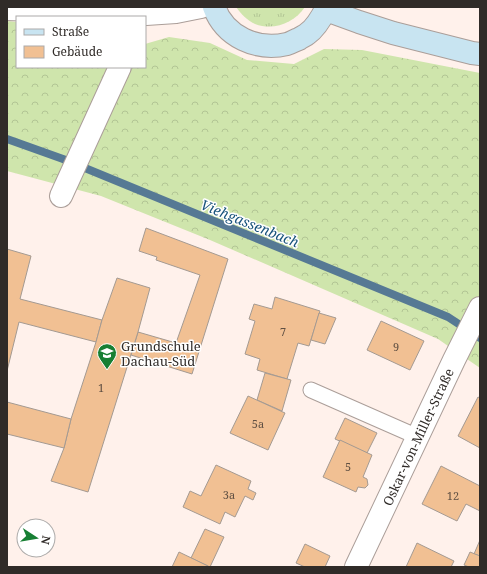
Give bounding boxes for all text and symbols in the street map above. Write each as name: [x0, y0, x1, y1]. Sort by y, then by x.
legend: [16, 16, 146, 68]
text: Straße: [52, 23, 89, 40]
text: Gebäude: [52, 43, 103, 60]
water label: Viehgassenbach: [198, 195, 302, 252]
house number: 7: [280, 324, 286, 339]
place label: Grundschule Dachau-Süd: [121, 337, 201, 370]
house number: 9: [393, 339, 399, 354]
school or university icon: Grundschule Dachau-Süd: [96, 342, 118, 370]
street label: Oskar-von-Miller-Straße: [378, 365, 458, 509]
house number: 1: [98, 380, 104, 395]
house number: 5a: [252, 416, 264, 431]
house number: 5: [345, 459, 351, 474]
house number: 3a: [223, 487, 235, 502]
house number: 12: [447, 488, 459, 503]
north arrow: [16, 518, 56, 558]
text: N: [38, 534, 55, 546]

